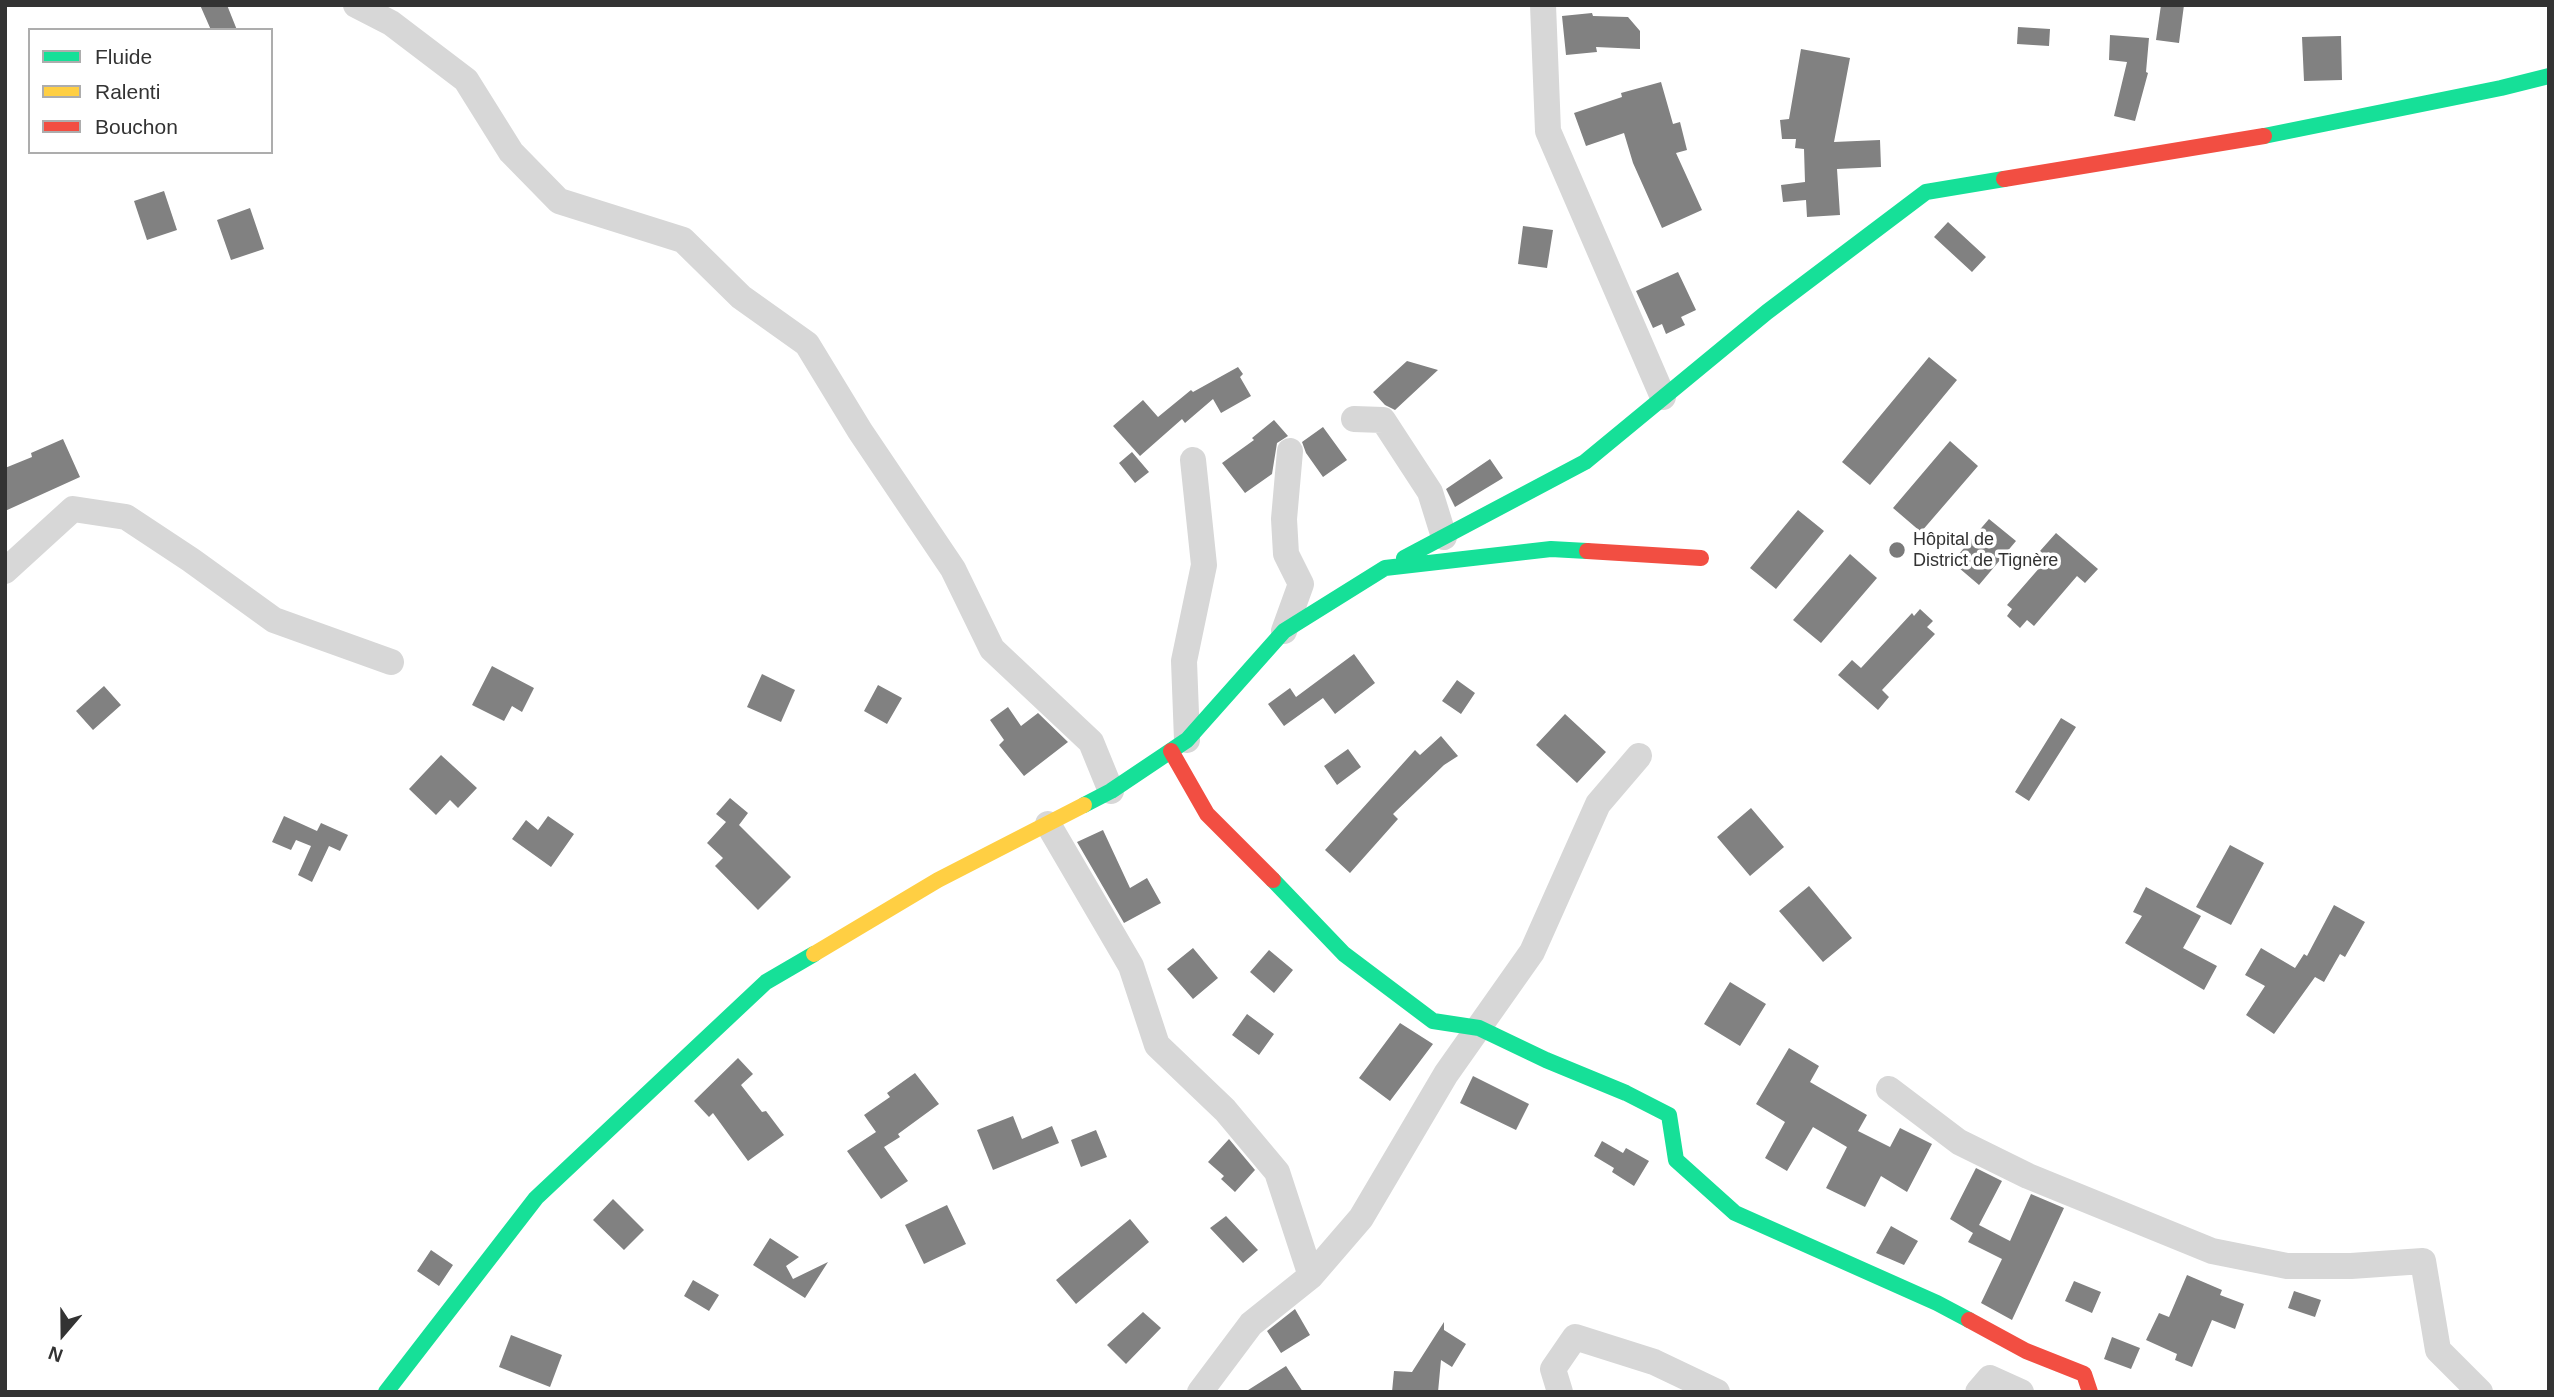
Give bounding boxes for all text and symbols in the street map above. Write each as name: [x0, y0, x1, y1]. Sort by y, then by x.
legend: [28, 28, 273, 154]
text: Fluide: [95, 45, 152, 68]
text: Ralenti: [95, 80, 160, 103]
text: Bouchon: [95, 115, 178, 138]
place label: Hôpital de District de Tignère: [1913, 529, 2058, 572]
marker: Hôpital de District de Tignère: [1887, 540, 1907, 560]
north arrow: [28, 1299, 98, 1369]
text: N: [46, 1342, 66, 1366]

